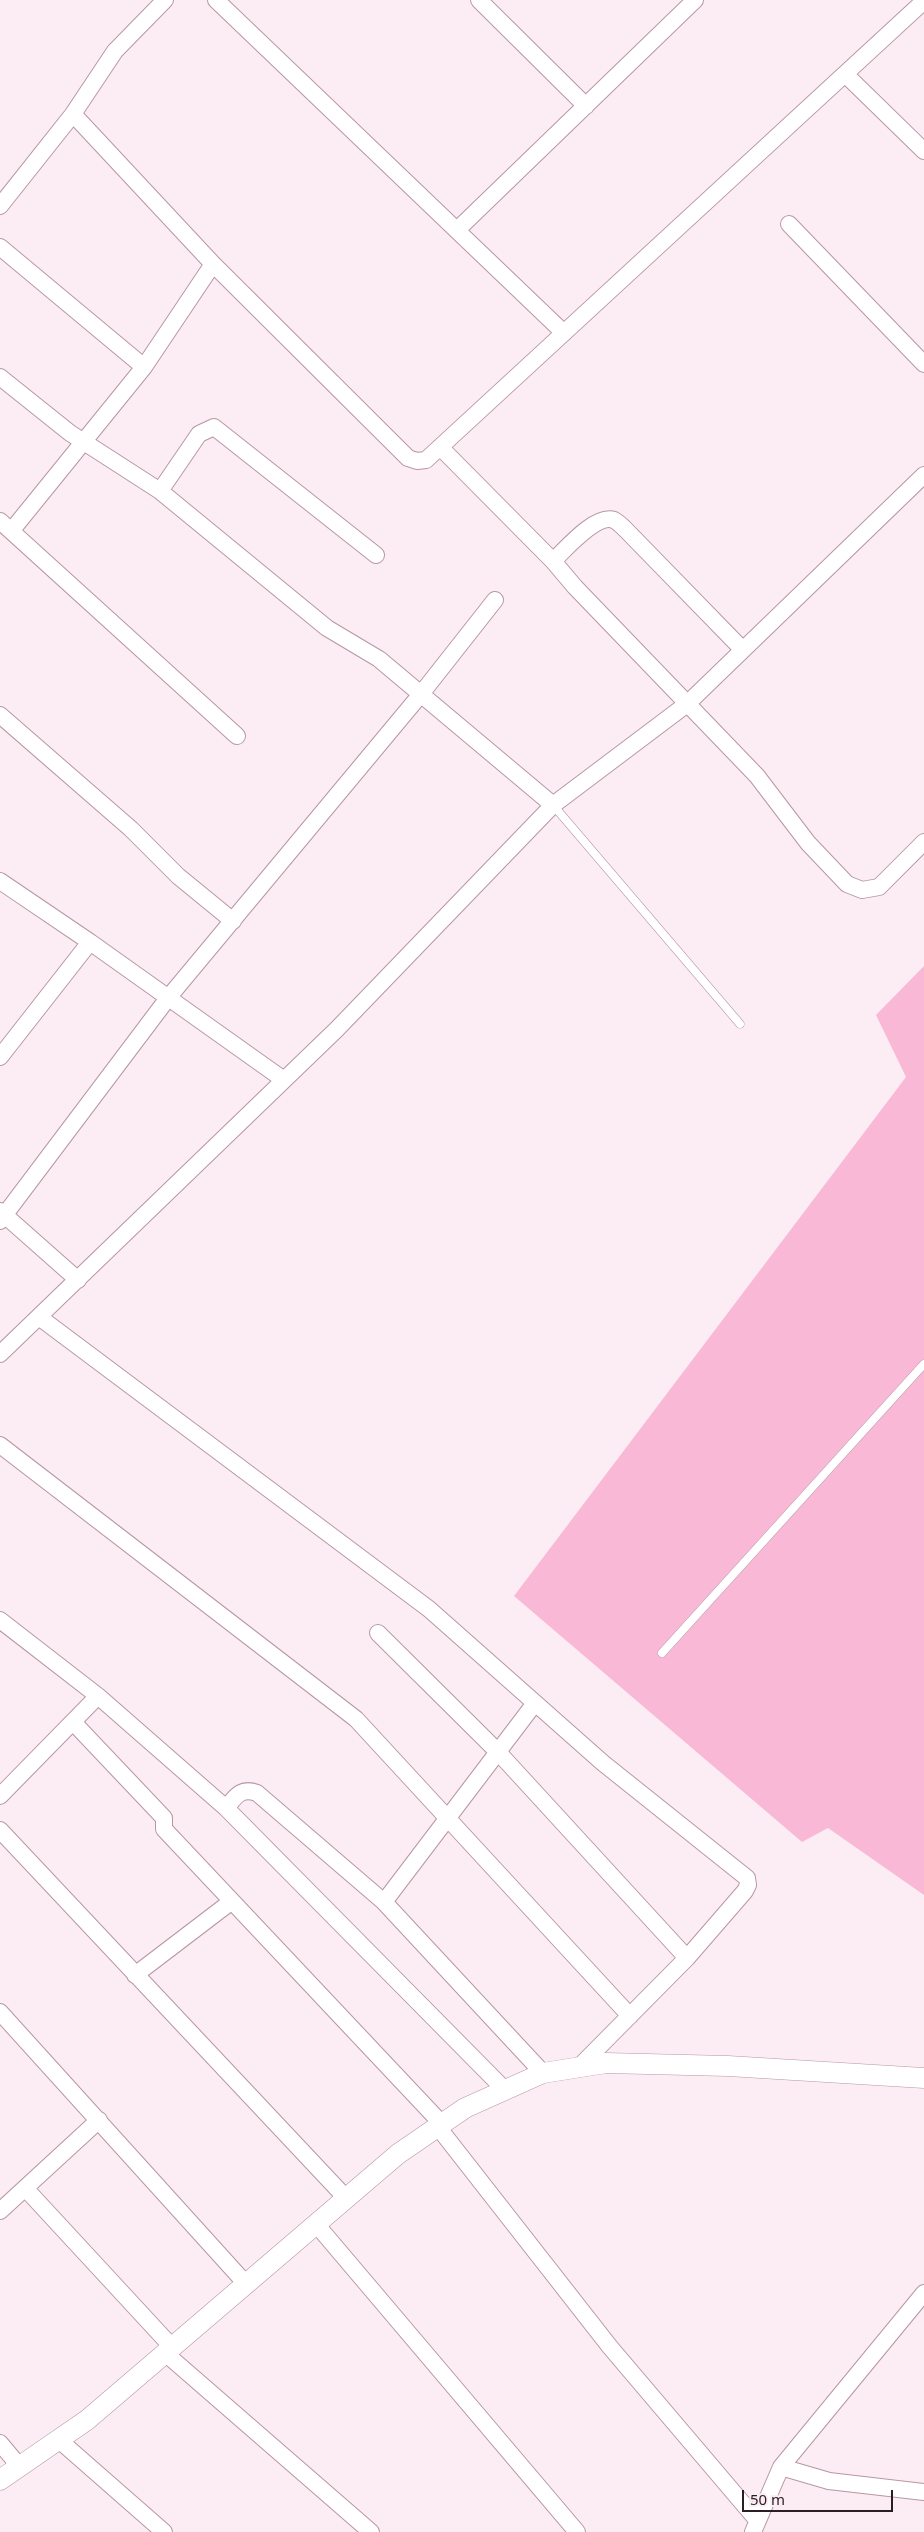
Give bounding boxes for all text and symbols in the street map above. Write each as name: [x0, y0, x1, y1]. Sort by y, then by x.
scale bar: [744, 2480, 895, 2512]
text: 50 m: [750, 2489, 785, 2509]

